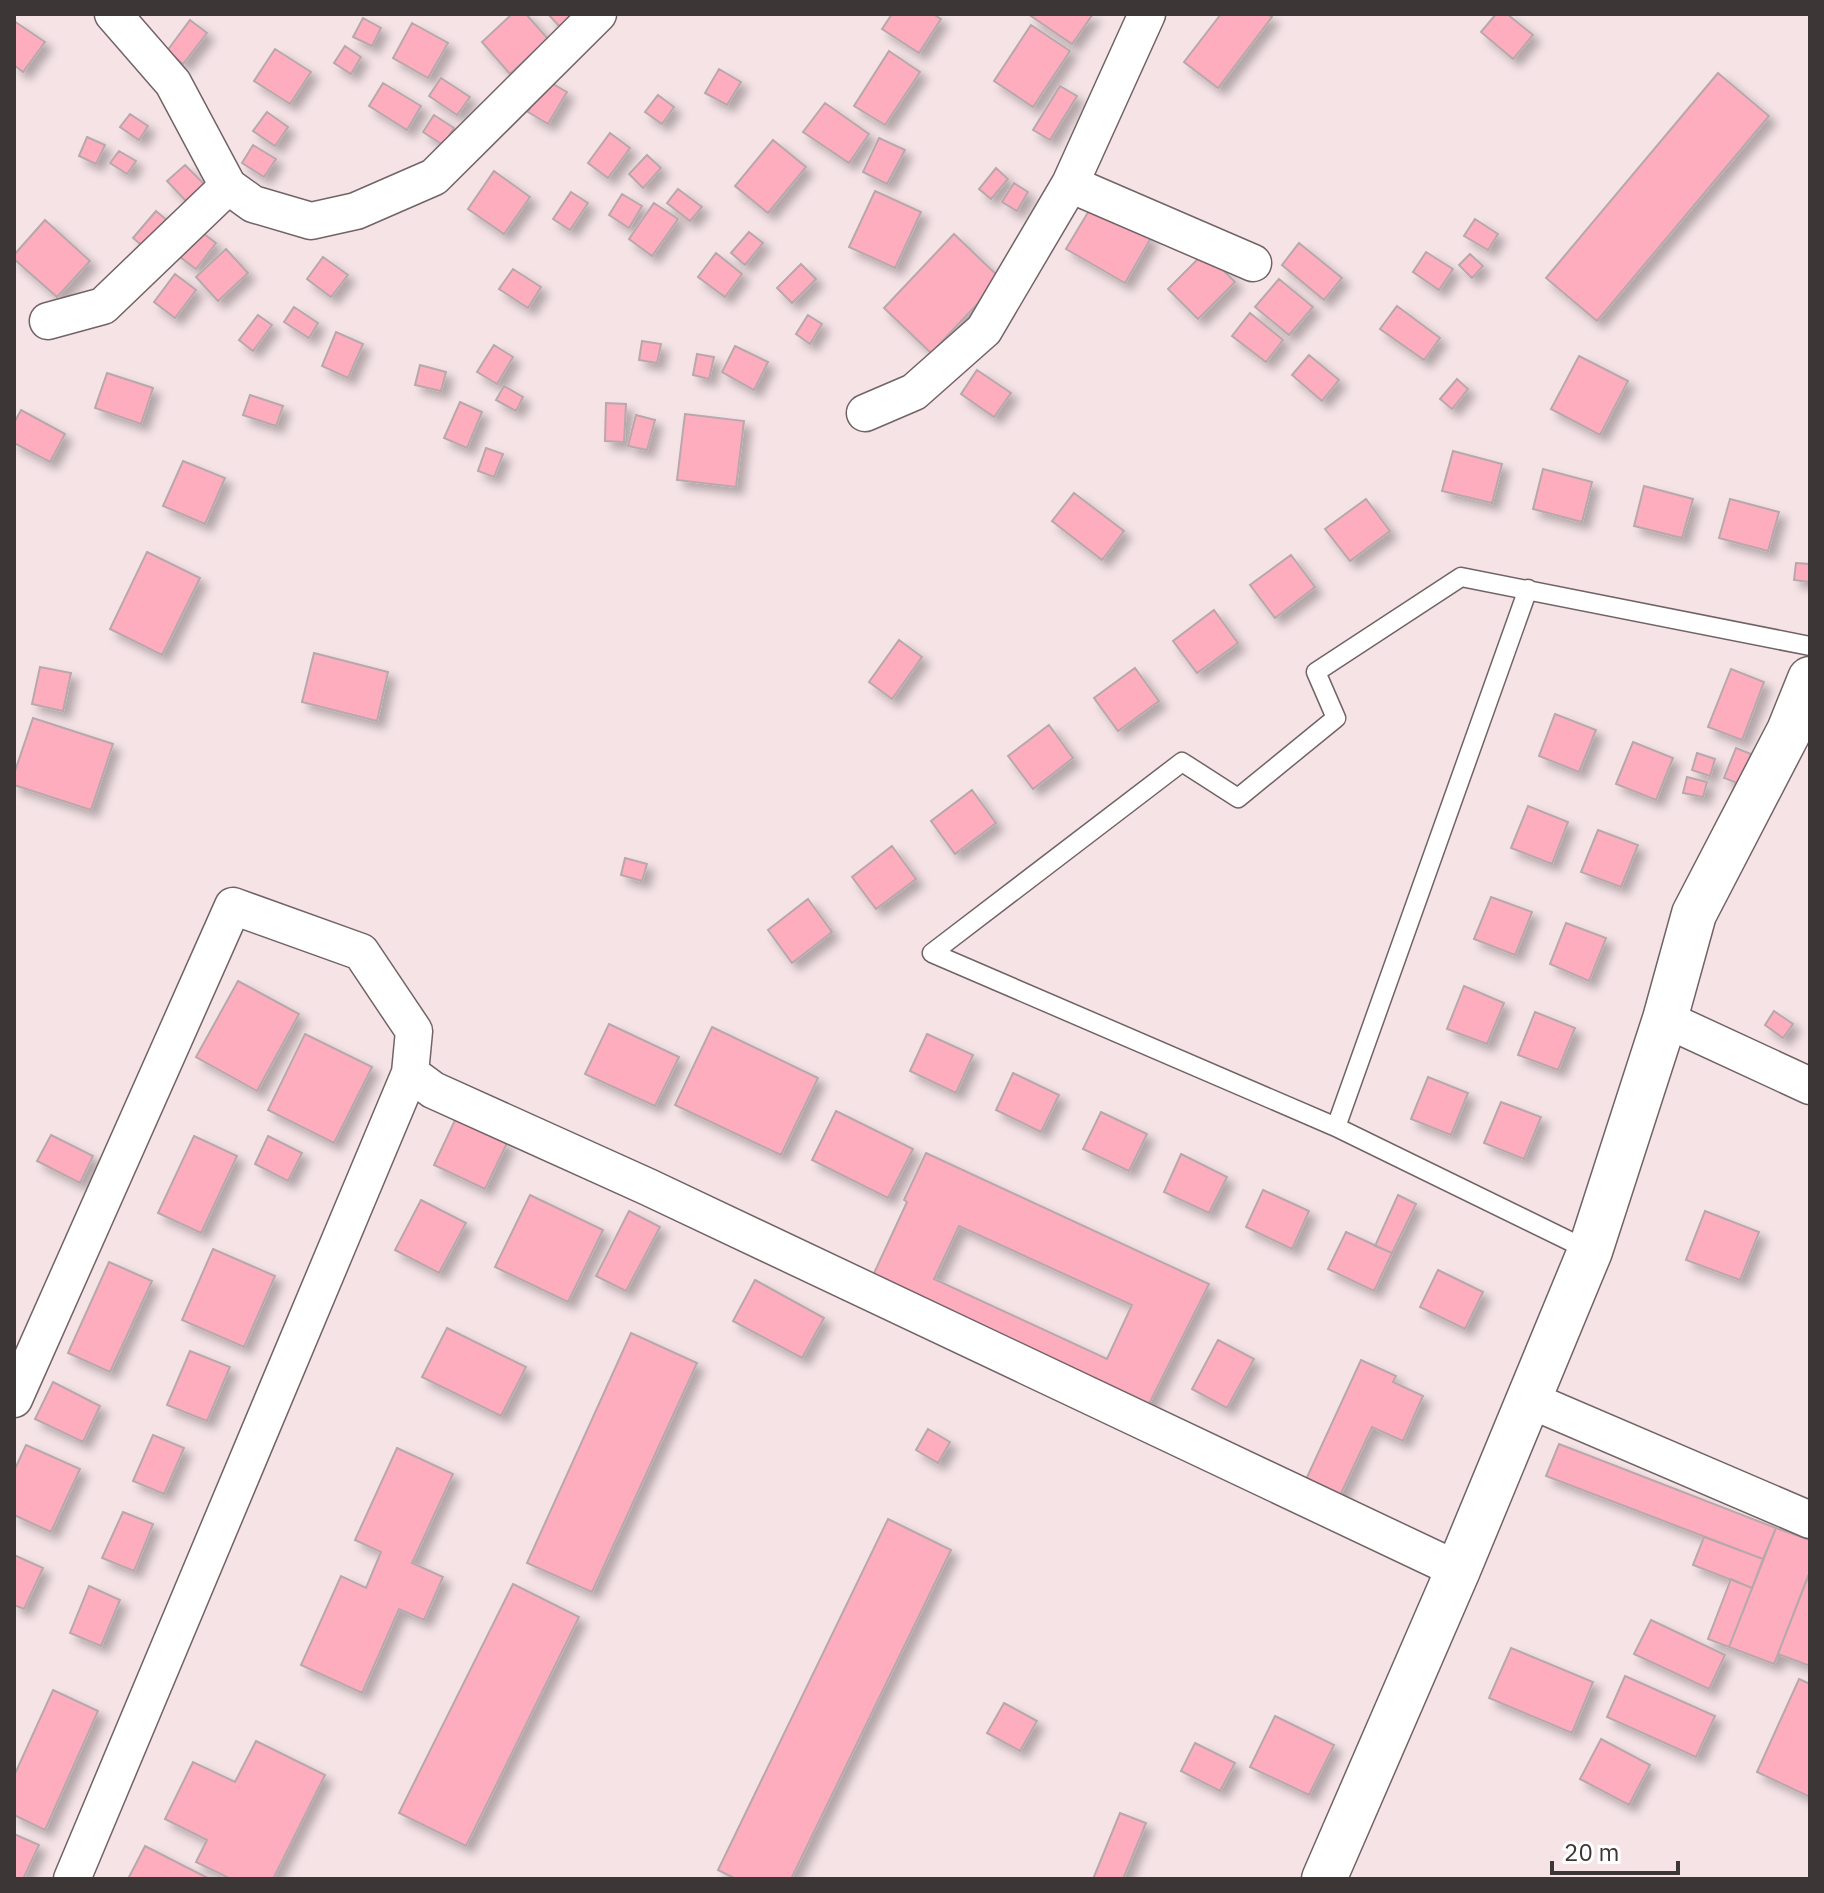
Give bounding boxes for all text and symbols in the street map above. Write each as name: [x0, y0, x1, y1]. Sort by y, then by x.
scale bar: [1552, 1825, 1678, 1875]
text: 20 m: [1564, 1836, 1619, 1868]

